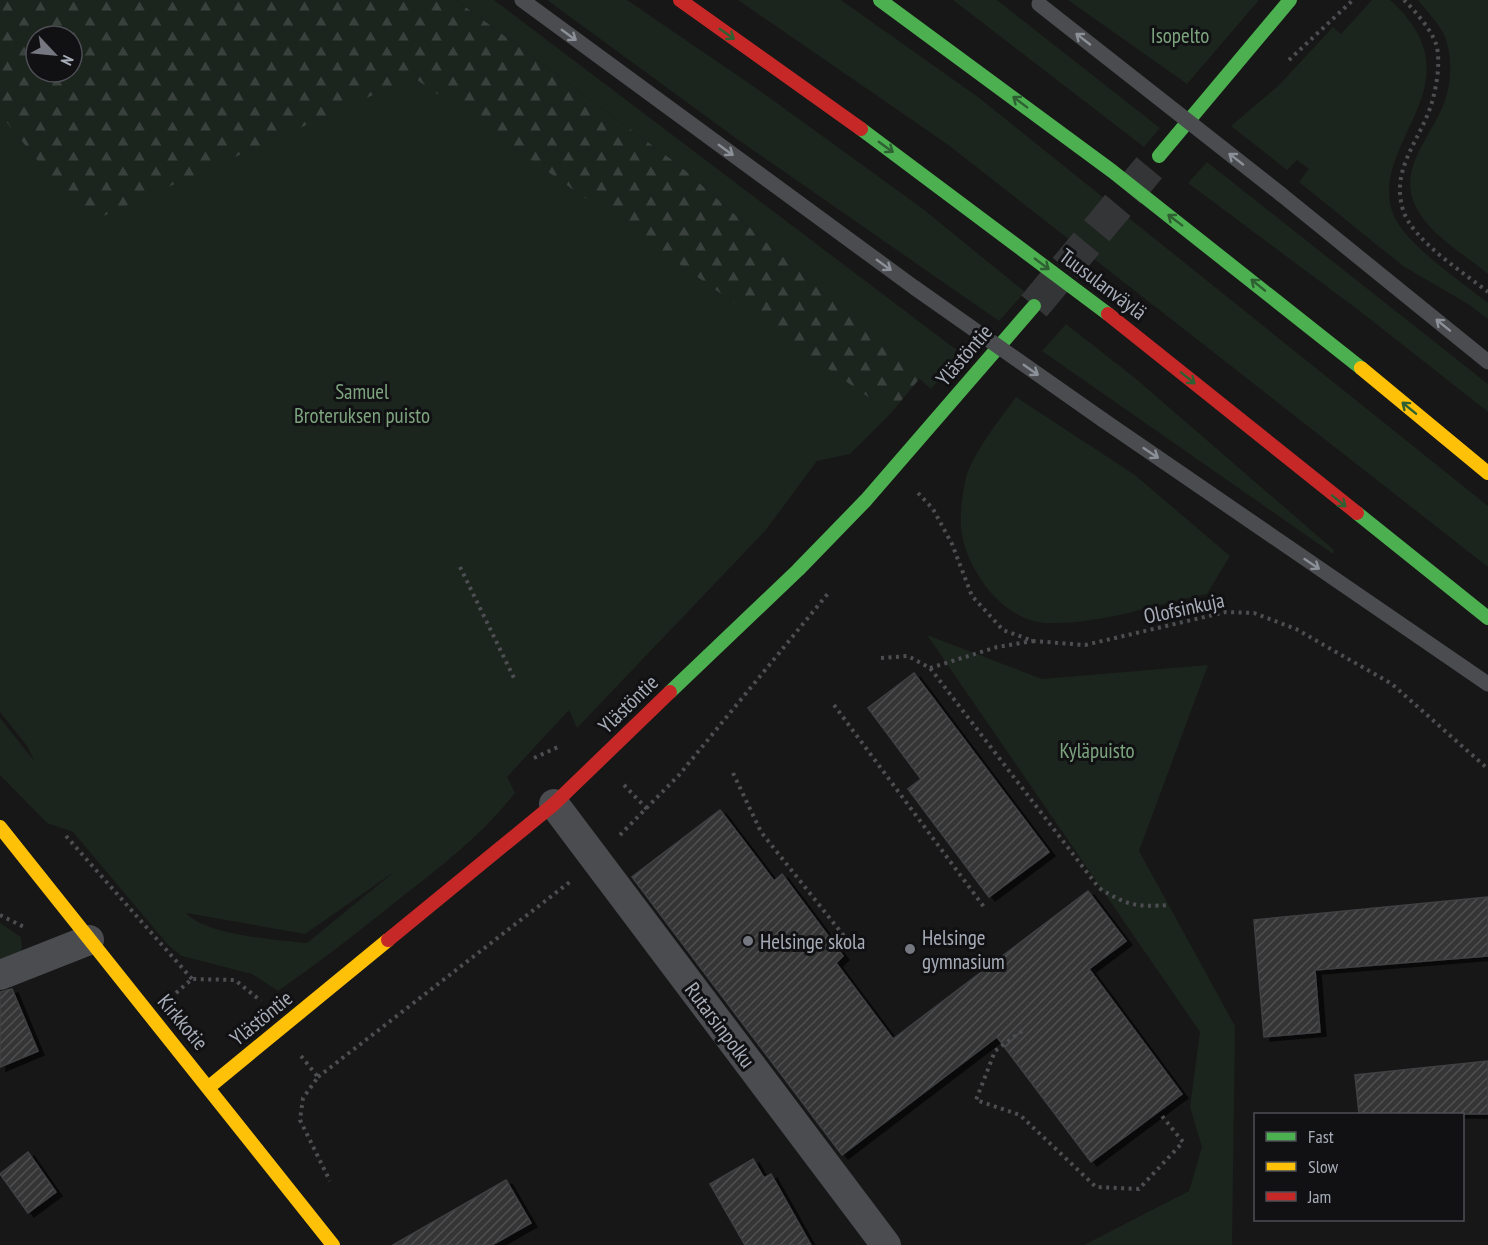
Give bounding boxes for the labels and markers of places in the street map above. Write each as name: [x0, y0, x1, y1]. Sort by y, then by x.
place label: Helsinge gymnasium: [922, 924, 1005, 975]
place label: Helsinge skola: [760, 928, 865, 955]
marker: Helsinge skola: [741, 934, 755, 948]
marker: Helsinge gymnasium: [903, 942, 917, 956]

